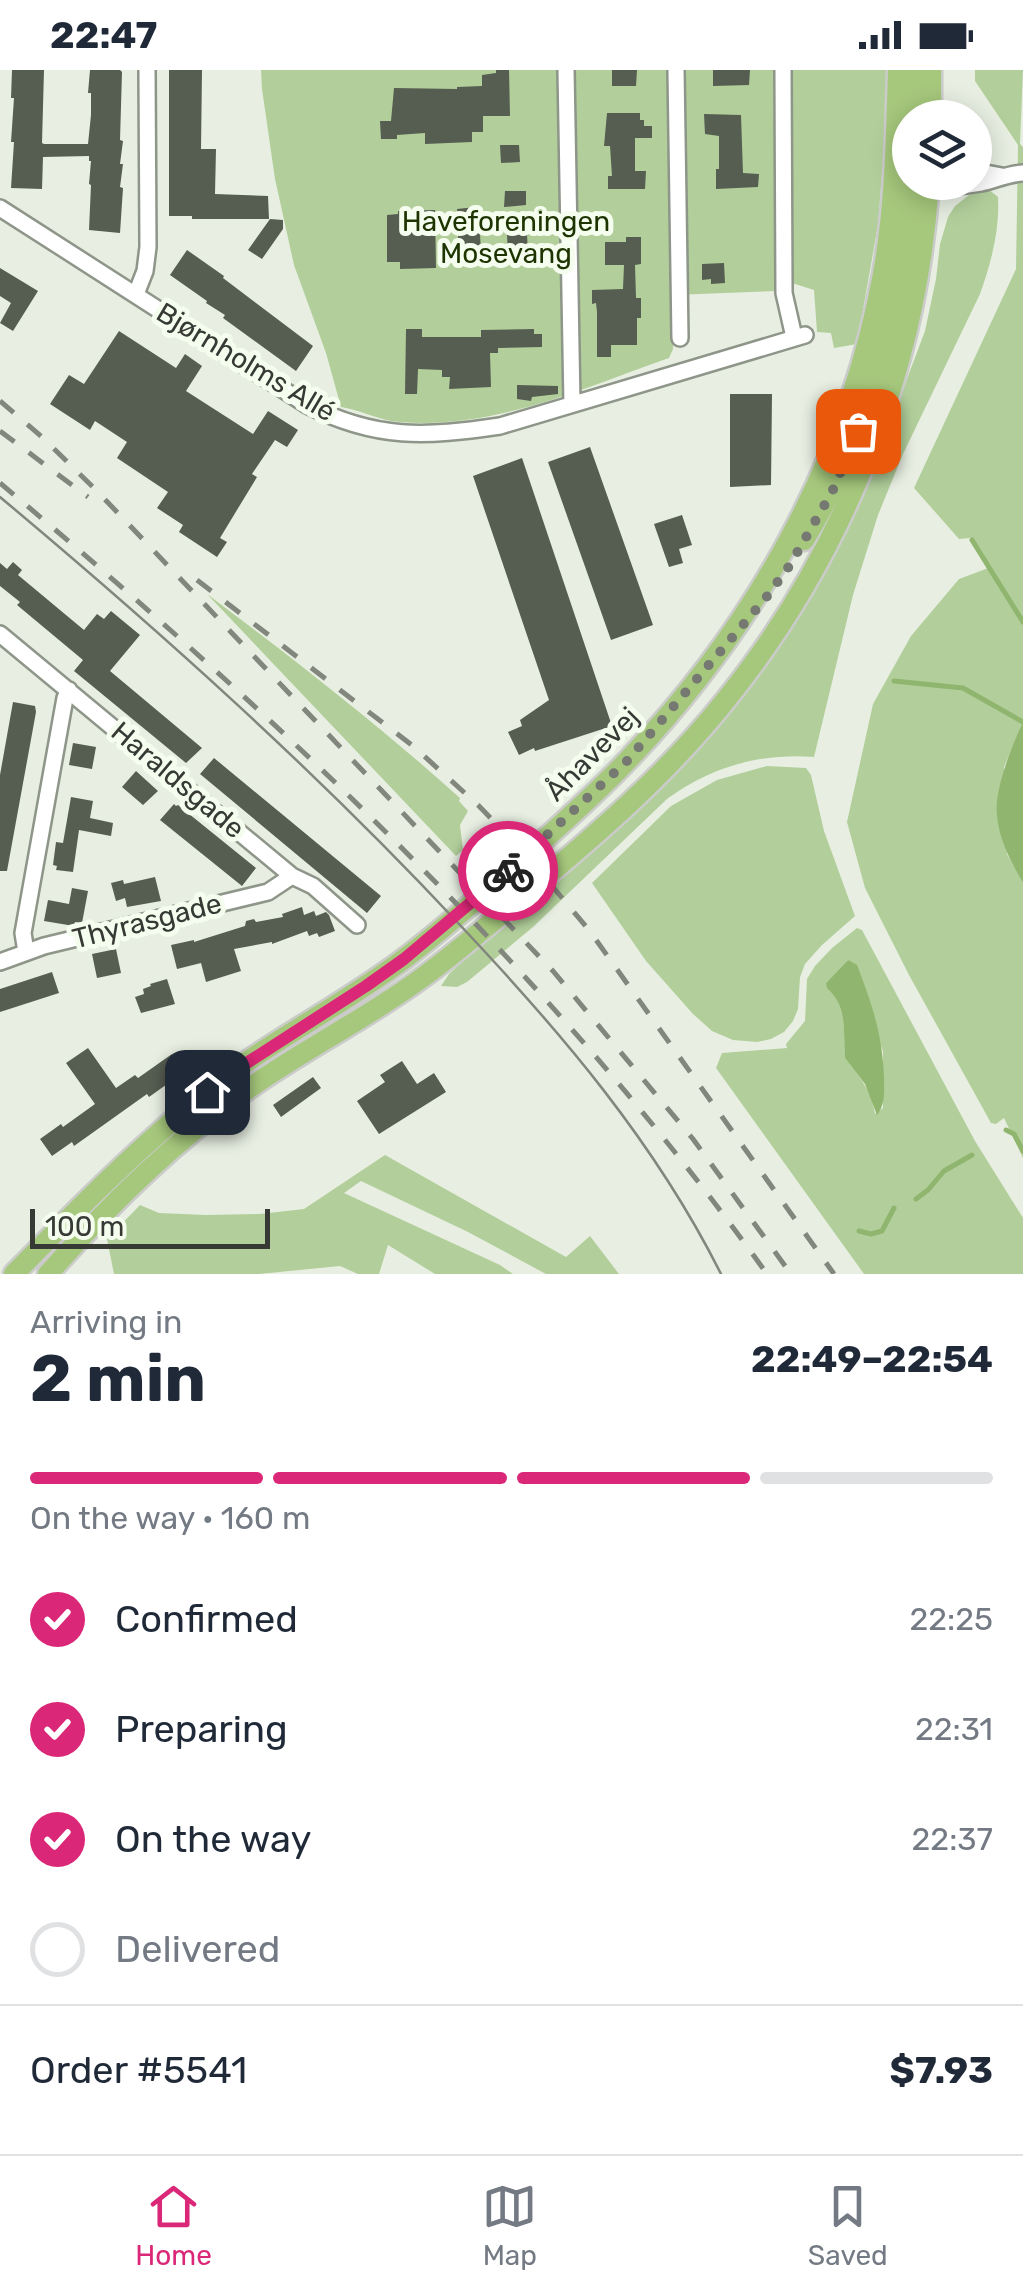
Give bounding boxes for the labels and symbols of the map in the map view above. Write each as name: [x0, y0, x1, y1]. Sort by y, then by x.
park label: Haveforeningen Mosevang: [402, 205, 610, 270]
street label: Bjørnholms Allé: [151, 296, 341, 428]
pin: [816, 389, 901, 474]
street label: Åhavevej: [538, 700, 646, 808]
street label: Haraldsgade: [105, 715, 251, 845]
courier: [458, 821, 558, 921]
street label: Thyrasgade: [69, 887, 225, 955]
pin: [165, 1050, 250, 1135]
scale bar: [30, 1204, 270, 1248]

